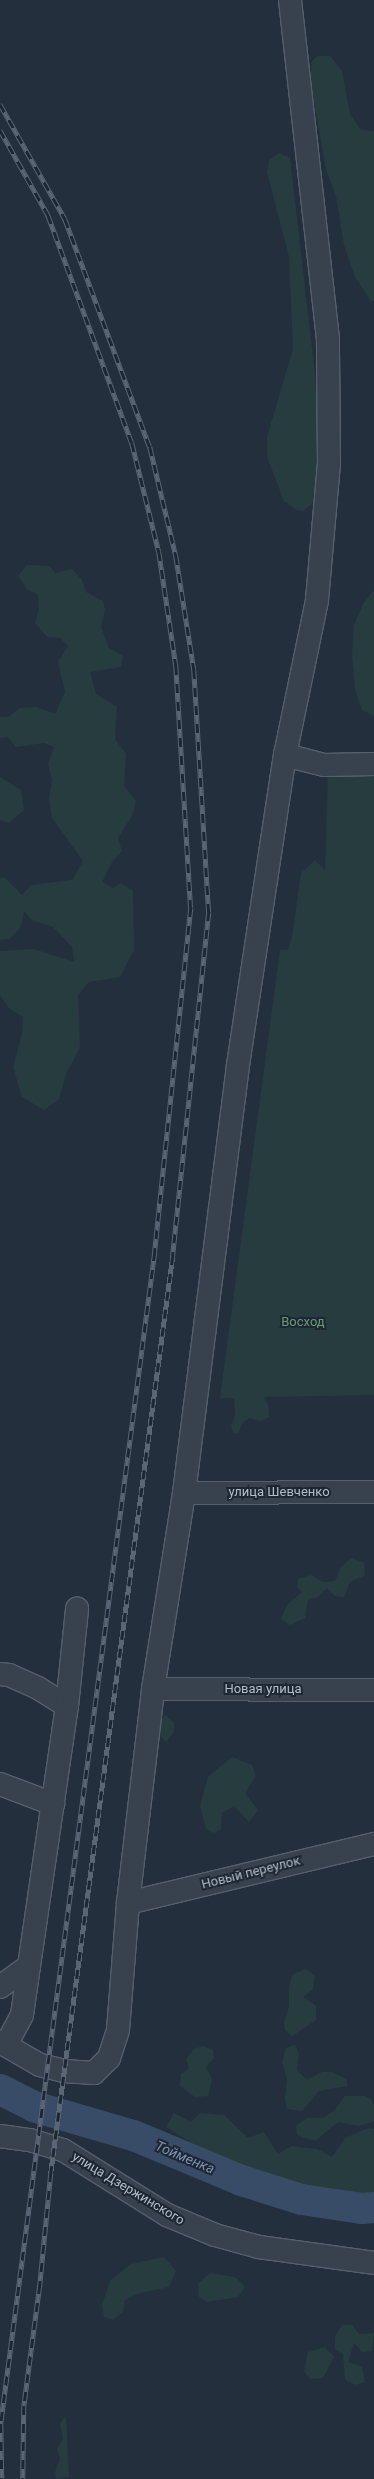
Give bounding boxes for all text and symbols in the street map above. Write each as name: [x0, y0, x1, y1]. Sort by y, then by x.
park label: Восход: [281, 1314, 325, 1330]
street label: улица Шевченко: [228, 1484, 330, 1500]
street label: Новая улица: [224, 1681, 302, 1697]
street label: Новый переулок: [200, 1853, 302, 1893]
water label: Тойменка: [153, 2137, 217, 2177]
street label: улица Дзержинского: [69, 2149, 187, 2229]

